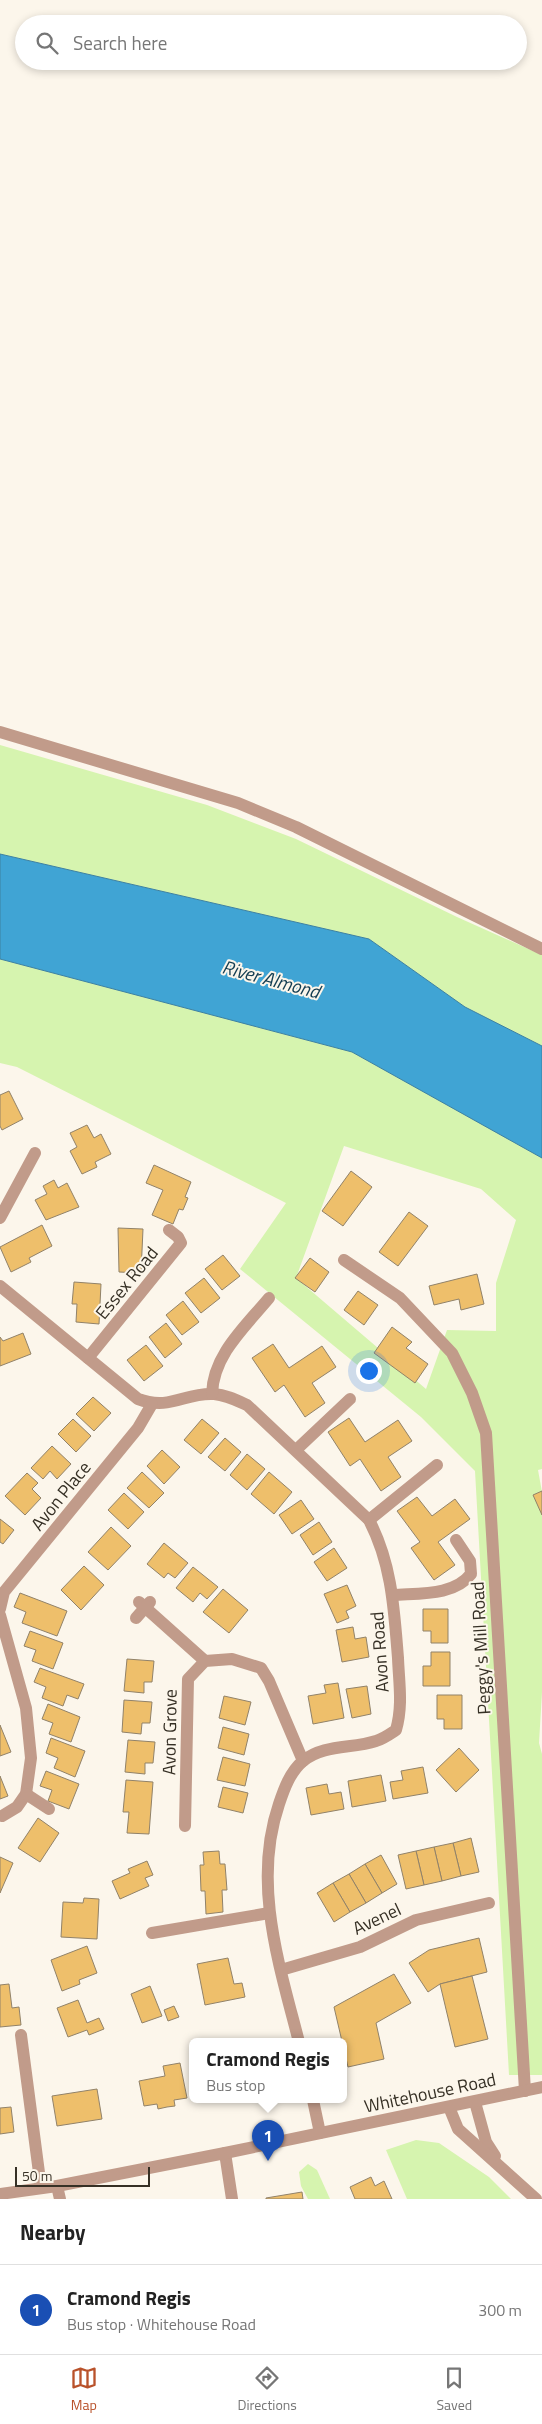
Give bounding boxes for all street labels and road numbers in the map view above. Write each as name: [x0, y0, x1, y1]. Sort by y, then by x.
street label: Essex Road: [89, 1240, 164, 1325]
street label: Avon Place: [24, 1455, 97, 1536]
street label: Peggy's Mill Road: [464, 1581, 497, 1715]
street label: Avon Road: [363, 1611, 396, 1693]
street label: Avon Grove: [155, 1689, 184, 1775]
street label: Avenel: [348, 1896, 406, 1942]
street label: Whitehouse Road: [362, 2065, 498, 2120]

